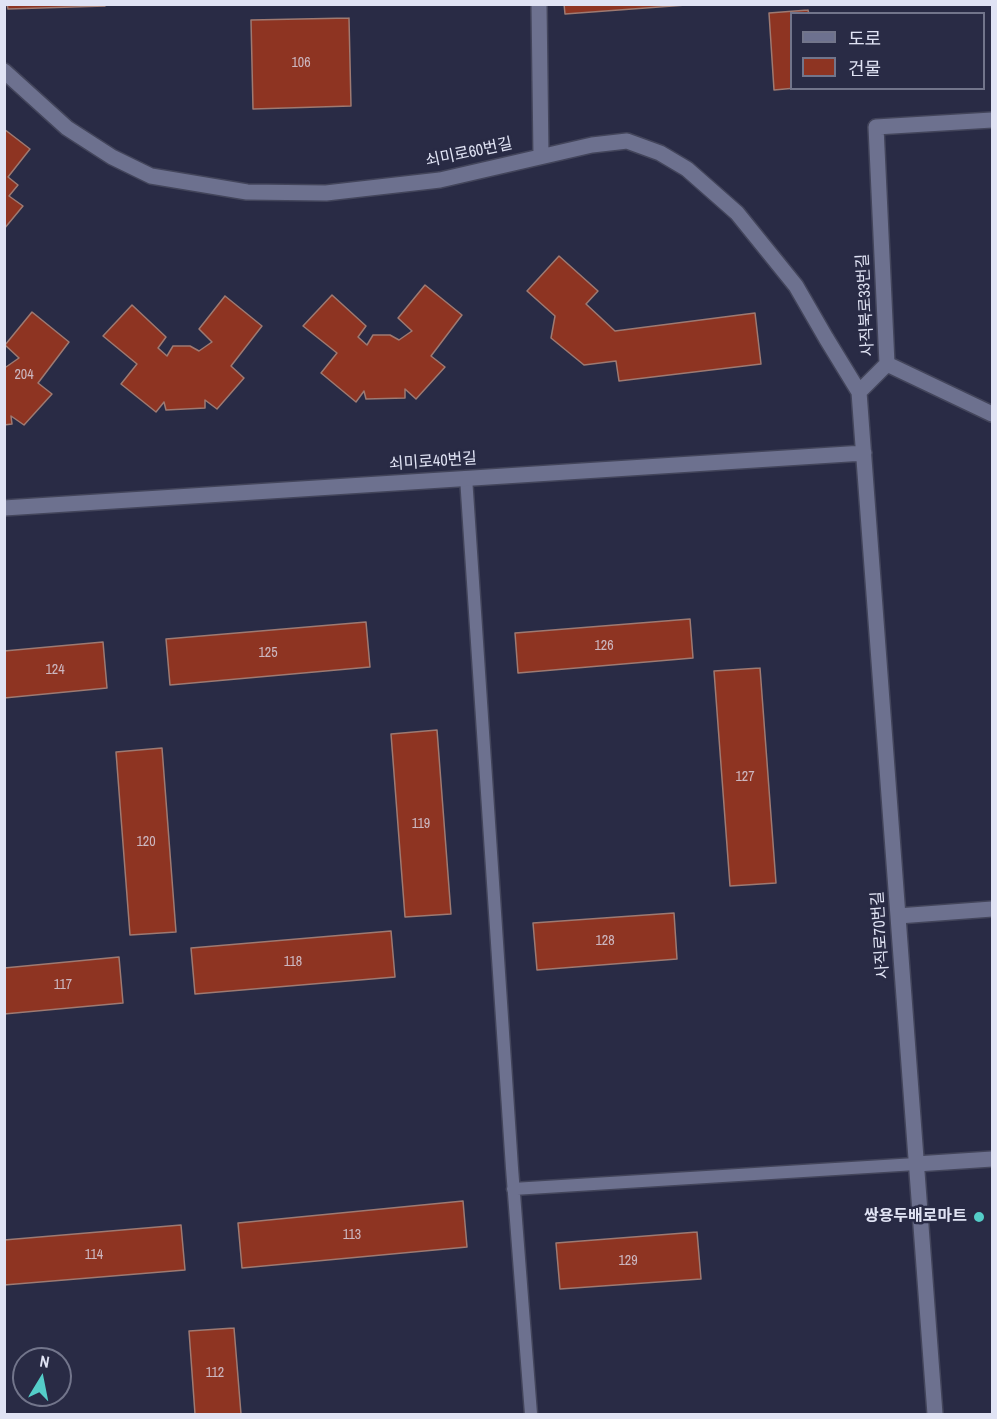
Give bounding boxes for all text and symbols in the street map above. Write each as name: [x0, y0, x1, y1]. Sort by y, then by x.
legend: [790, 12, 985, 90]
text: 도로: [848, 26, 881, 51]
house number: 106: [291, 55, 311, 71]
text: 건물: [848, 56, 881, 81]
street label: 쇠미로60번길: [424, 134, 514, 172]
street label: 사직북로33번길: [854, 253, 878, 357]
house number: 204: [14, 367, 34, 383]
street label: 쇠미로40번길: [388, 449, 478, 475]
house number: 126: [594, 638, 614, 654]
house number: 125: [258, 645, 278, 661]
house number: 124: [45, 662, 65, 678]
house number: 127: [735, 769, 755, 785]
house number: 119: [412, 816, 430, 832]
house number: 120: [136, 834, 156, 850]
street label: 사직로70번길: [868, 890, 894, 980]
house number: 128: [595, 933, 615, 949]
house number: 118: [284, 954, 302, 970]
house number: 117: [54, 977, 72, 993]
place label: 쌍용두배로마트: [864, 1207, 967, 1227]
marker: 쌍용두배로마트: [972, 1210, 986, 1224]
house number: 113: [343, 1227, 361, 1243]
house number: 114: [85, 1247, 103, 1263]
house number: 129: [618, 1253, 638, 1269]
north arrow: [12, 1347, 72, 1407]
text: N: [38, 1350, 51, 1373]
house number: 112: [206, 1365, 224, 1381]

